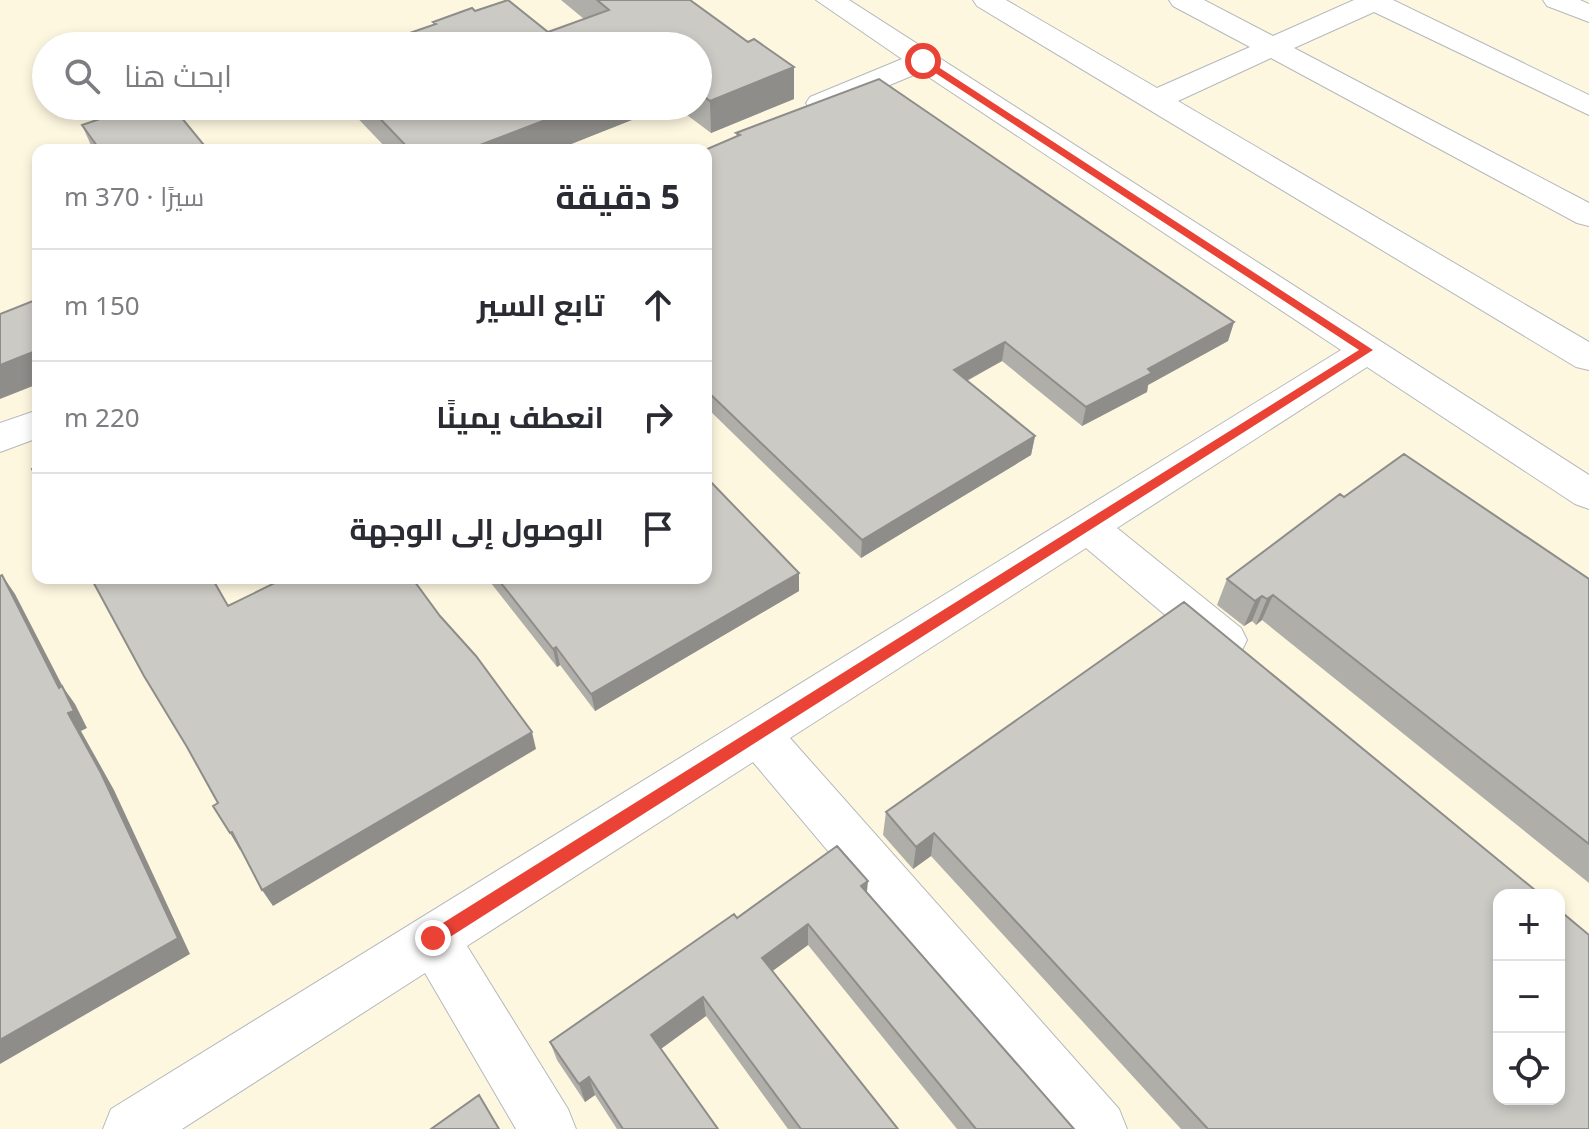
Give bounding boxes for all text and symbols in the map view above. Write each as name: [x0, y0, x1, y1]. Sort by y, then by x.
search box: [32, 32, 712, 120]
route start: [905, 43, 941, 79]
icon: search: [60, 54, 104, 98]
text: ابحث هنا: [124, 55, 232, 96]
text: 5 دقيقة: [556, 173, 680, 219]
text: سيرًا · 370 m: [64, 178, 204, 214]
icon: ahead: [636, 283, 680, 327]
text: تابع السير: [477, 284, 604, 325]
text: 150 m: [64, 287, 140, 323]
icon: right: [636, 395, 680, 439]
text: انعطف يمينًا: [436, 396, 604, 437]
text: 220 m: [64, 399, 140, 435]
icon: arrive: [636, 507, 680, 551]
text: الوصول إلى الوجهة: [349, 508, 604, 549]
map controls: [1493, 889, 1565, 1105]
button: +: [1493, 889, 1565, 961]
route end: [415, 920, 451, 956]
button: −: [1493, 961, 1565, 1033]
button: locate: [1493, 1033, 1565, 1105]

